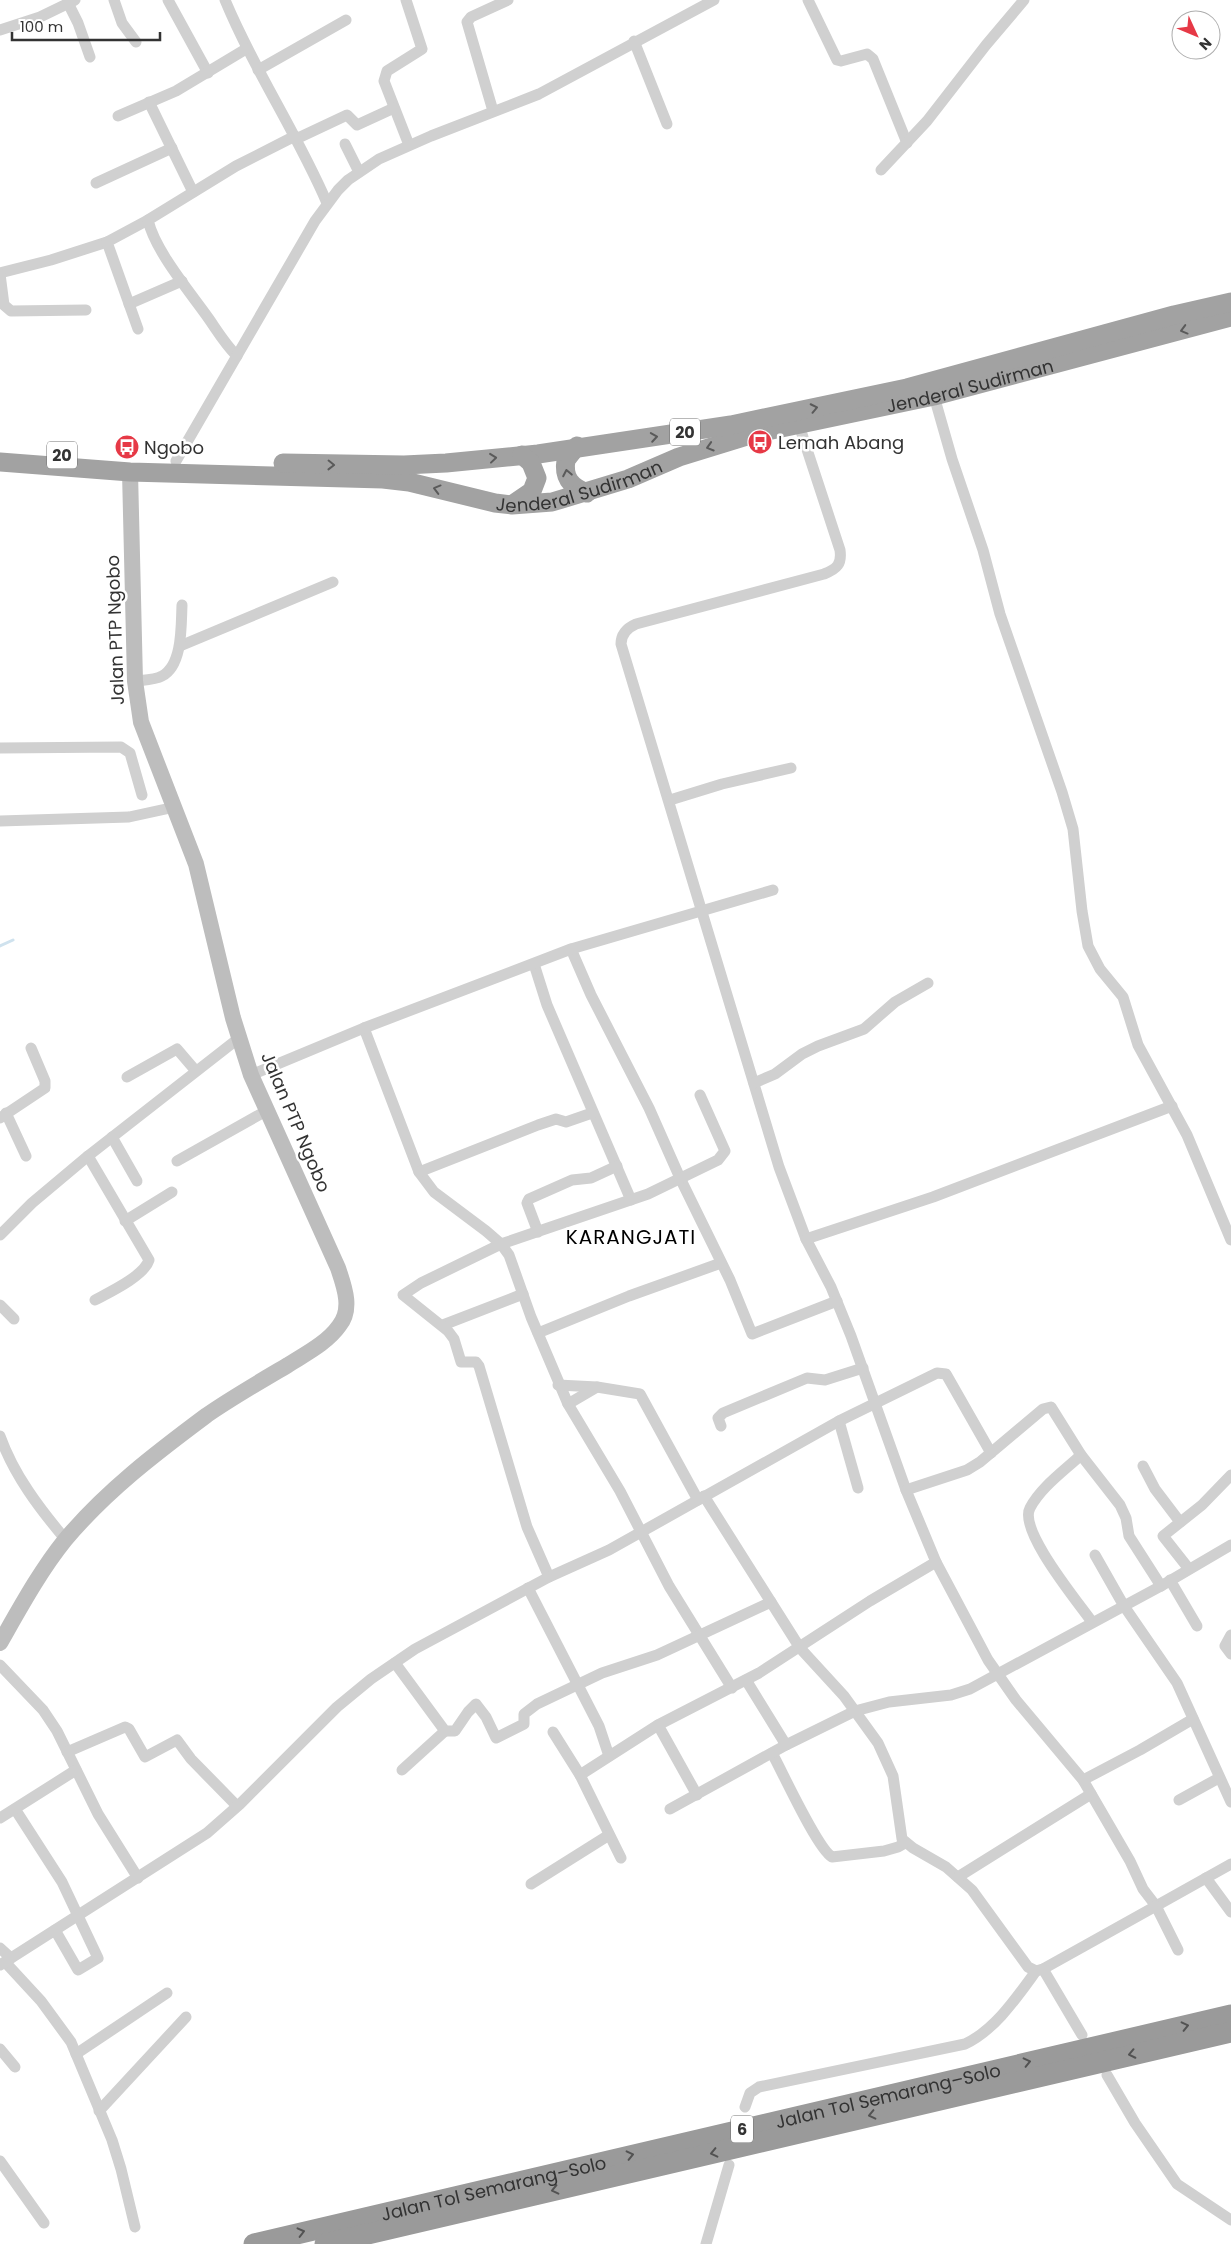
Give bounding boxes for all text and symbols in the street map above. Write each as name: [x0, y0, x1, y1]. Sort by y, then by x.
scale bar: [12, 10, 160, 42]
north arrow: [1171, 10, 1221, 60]
text: 100 m: [20, 16, 63, 37]
text: N: [1195, 33, 1216, 55]
one-way arrow: [1180, 324, 1188, 335]
street label: Jenderal Sudirman: [884, 352, 1056, 418]
one-way arrow: [809, 403, 818, 414]
road number: 20: [670, 418, 700, 446]
bus stop icon: Lemah Abang: [747, 429, 773, 455]
place label: Lemah Abang: [778, 430, 904, 455]
one-way arrow: [650, 432, 658, 442]
bus stop icon: Ngobo: [114, 434, 140, 460]
place label: Ngobo: [144, 435, 204, 460]
road number: 20: [47, 442, 77, 468]
one-way arrow: [707, 442, 715, 452]
one-way arrow: [489, 453, 497, 464]
street label: Jenderal Sudirman: [495, 453, 666, 518]
one-way arrow: [327, 459, 335, 470]
one-way arrow: [562, 468, 572, 477]
one-way arrow: [432, 484, 441, 495]
street label: Jalan PTP Ngobo: [100, 555, 130, 705]
street label: Jalan PTP Ngobo: [255, 1048, 337, 1196]
district label: KARANGJATI: [566, 1223, 696, 1251]
one-way arrow: [1180, 2021, 1189, 2032]
one-way arrow: [1128, 2048, 1137, 2059]
street label: Jalan Tol Semarang–Solo: [773, 2057, 1003, 2134]
one-way arrow: [1022, 2057, 1031, 2068]
one-way arrow: [867, 2109, 876, 2120]
road number: 6: [731, 2116, 753, 2142]
one-way arrow: [709, 2147, 718, 2158]
street label: Jalan Tol Semarang–Solo: [378, 2149, 609, 2226]
one-way arrow: [625, 2150, 634, 2161]
one-way arrow: [551, 2184, 560, 2195]
one-way arrow: [297, 2228, 305, 2238]

